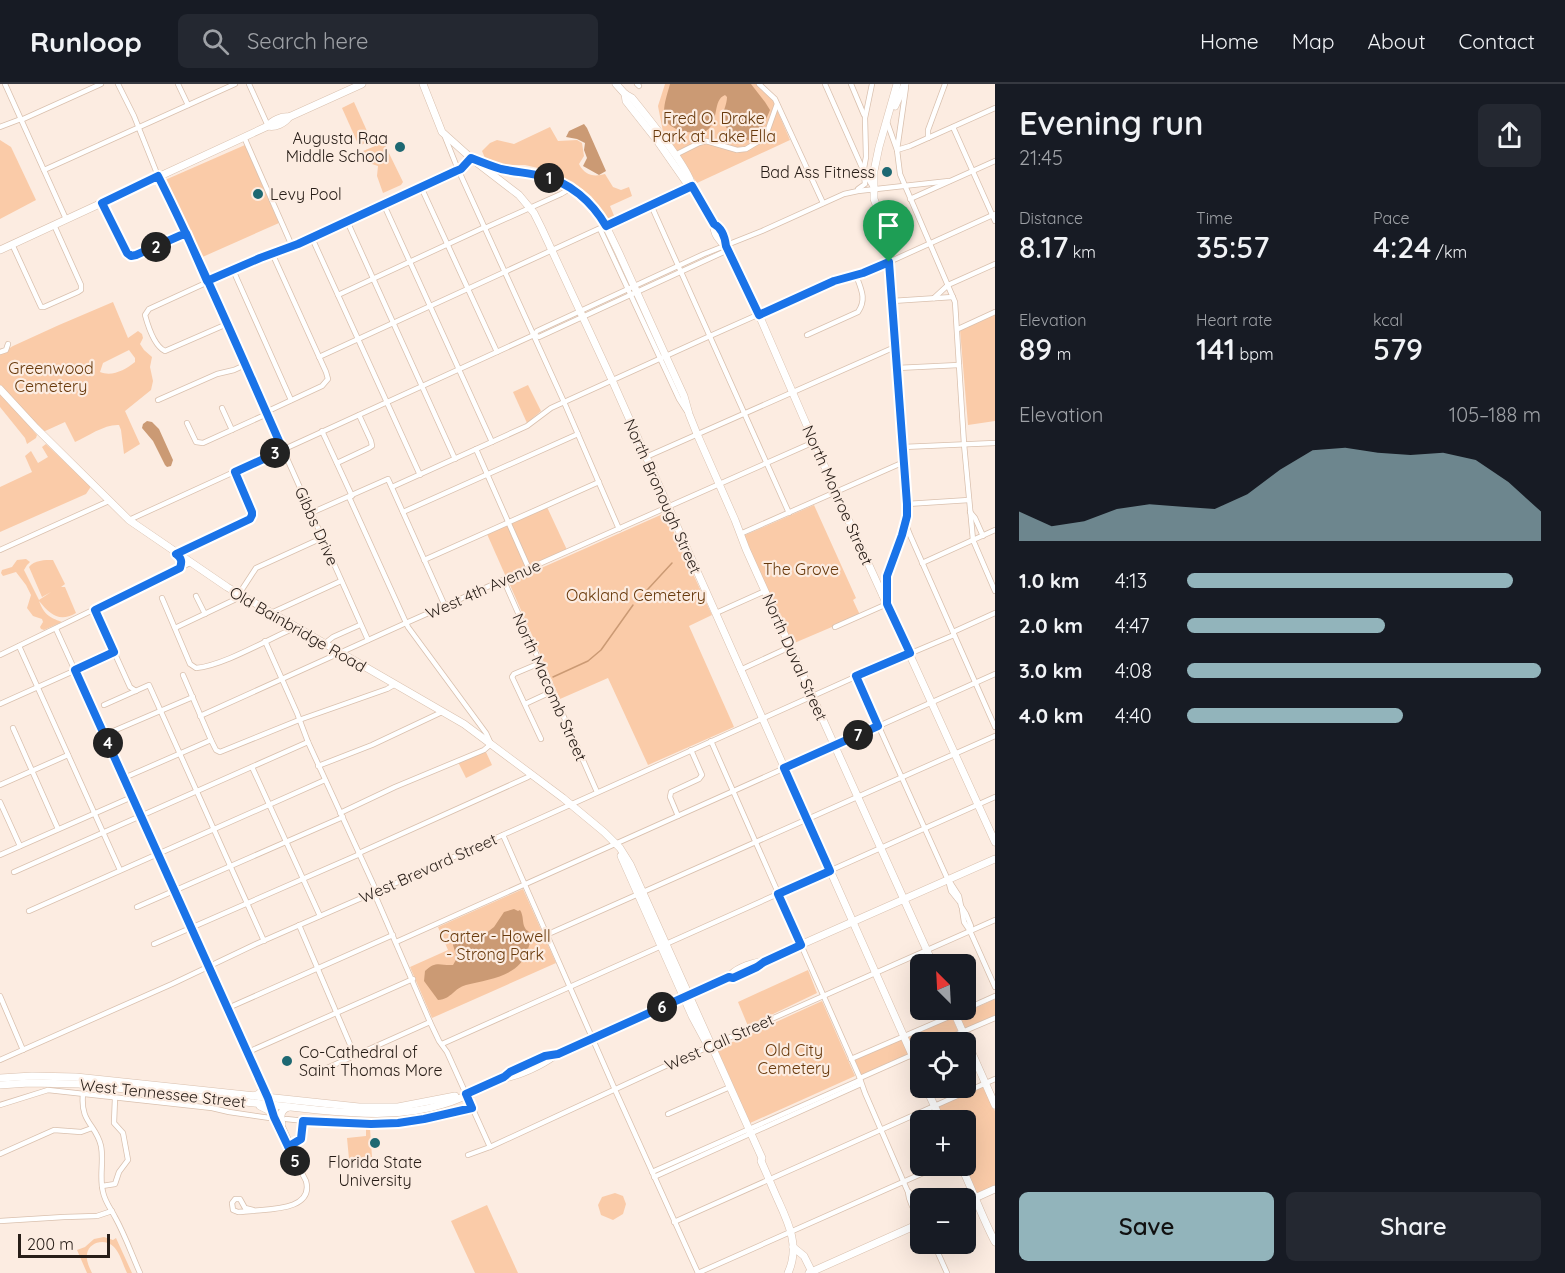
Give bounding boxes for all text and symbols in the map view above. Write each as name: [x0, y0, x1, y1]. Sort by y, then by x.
search box: [178, 14, 598, 68]
text: Runloop: [30, 24, 142, 59]
icon: search: [199, 25, 232, 58]
text: Search here: [247, 27, 368, 55]
text: Home: [1200, 28, 1259, 54]
text: Map: [1292, 28, 1335, 54]
text: About: [1368, 28, 1426, 54]
text: Contact: [1459, 28, 1535, 54]
text: Evening run: [1019, 102, 1204, 143]
button: share: [1478, 104, 1541, 167]
park label: Fred O. Drake Park at Lake Ella: [652, 108, 776, 146]
place label: Augusta Raa Middle School: [286, 128, 388, 166]
marker: Augusta Raa Middle School: [393, 140, 407, 154]
text: 21:45: [1019, 145, 1063, 170]
place label: Bad Ass Fitness: [760, 162, 875, 182]
pin: 1: [534, 163, 564, 193]
marker: Bad Ass Fitness: [880, 165, 894, 179]
text: 1: [546, 168, 552, 188]
place label: Levy Pool: [270, 184, 342, 204]
marker: Levy Pool: [251, 187, 265, 201]
pin: [863, 200, 914, 262]
text: Distance: [1019, 208, 1083, 228]
text: Time: [1196, 208, 1233, 228]
text: Pace: [1373, 208, 1409, 228]
icon: arrive: [872, 209, 905, 242]
text: 8.17: [1019, 228, 1068, 266]
text: 35:57: [1196, 228, 1269, 266]
text: 4:24: [1373, 228, 1431, 266]
pin: 2: [141, 232, 171, 262]
text: 2: [151, 237, 161, 257]
text: km: [1068, 242, 1096, 262]
text: /km: [1431, 242, 1467, 262]
text: Elevation: [1019, 310, 1086, 330]
text: Heart rate: [1196, 310, 1272, 330]
text: kcal: [1373, 310, 1403, 330]
text: 89: [1019, 330, 1052, 368]
text: 141: [1196, 330, 1235, 368]
text: 579: [1373, 330, 1423, 368]
text: m: [1052, 344, 1071, 364]
text: bpm: [1235, 344, 1274, 364]
park label: Greenwood Cemetery: [8, 358, 94, 396]
text: Elevation: [1019, 402, 1103, 427]
text: 105–188 m: [1449, 402, 1541, 427]
street label: North Bronough Street: [620, 416, 706, 576]
street label: North Monroe Street: [798, 422, 878, 568]
pin: 3: [260, 438, 290, 468]
text: 3: [271, 443, 279, 463]
street label: Gibbs Drive: [291, 483, 343, 569]
street label: West 4th Avenue: [422, 555, 544, 623]
park label: The Grove: [763, 559, 839, 579]
text: 1.0 km: [1019, 568, 1079, 593]
text: 4:13: [1115, 568, 1147, 593]
street label: Old Bainbridge Road: [226, 582, 370, 676]
park label: Oakland Cemetery: [566, 585, 706, 605]
street label: North Duval Street: [758, 590, 832, 724]
street label: North Macomb Street: [508, 610, 592, 764]
text: 2.0 km: [1019, 613, 1083, 638]
text: 4:47: [1115, 613, 1149, 638]
text: 3.0 km: [1019, 658, 1082, 683]
text: 4:08: [1115, 658, 1152, 683]
text: 4.0 km: [1019, 703, 1083, 728]
text: 4:40: [1115, 703, 1152, 728]
pin: 7: [843, 720, 873, 750]
text: 7: [854, 725, 862, 745]
pin: 4: [93, 728, 123, 758]
text: 4: [103, 733, 113, 753]
street label: West Brevard Street: [356, 829, 500, 907]
park label: Carter - Howell - Strong Park: [439, 926, 551, 964]
north arrow: [910, 954, 976, 1020]
map controls: [910, 954, 976, 1254]
pin: 6: [647, 992, 677, 1022]
text: 6: [658, 997, 666, 1017]
street label: West Call Street: [661, 1009, 777, 1075]
button: locate: [910, 1032, 976, 1098]
park label: Old City Cemetery: [758, 1040, 830, 1078]
place label: Co-Cathedral of Saint Thomas More: [299, 1042, 442, 1080]
marker: Co-Cathedral of Saint Thomas More: [280, 1054, 294, 1068]
street label: West Tennessee Street: [79, 1074, 247, 1112]
button: +: [910, 1110, 976, 1176]
marker: Florida State University: [368, 1136, 382, 1150]
pin: 5: [280, 1146, 310, 1176]
text: 5: [290, 1151, 300, 1171]
place label: Florida State University: [328, 1152, 422, 1190]
button: −: [910, 1188, 976, 1254]
button: Save: [1019, 1192, 1274, 1261]
button: Share: [1286, 1192, 1541, 1261]
scale bar: [18, 1231, 110, 1258]
text: 200 m: [27, 1234, 74, 1254]

